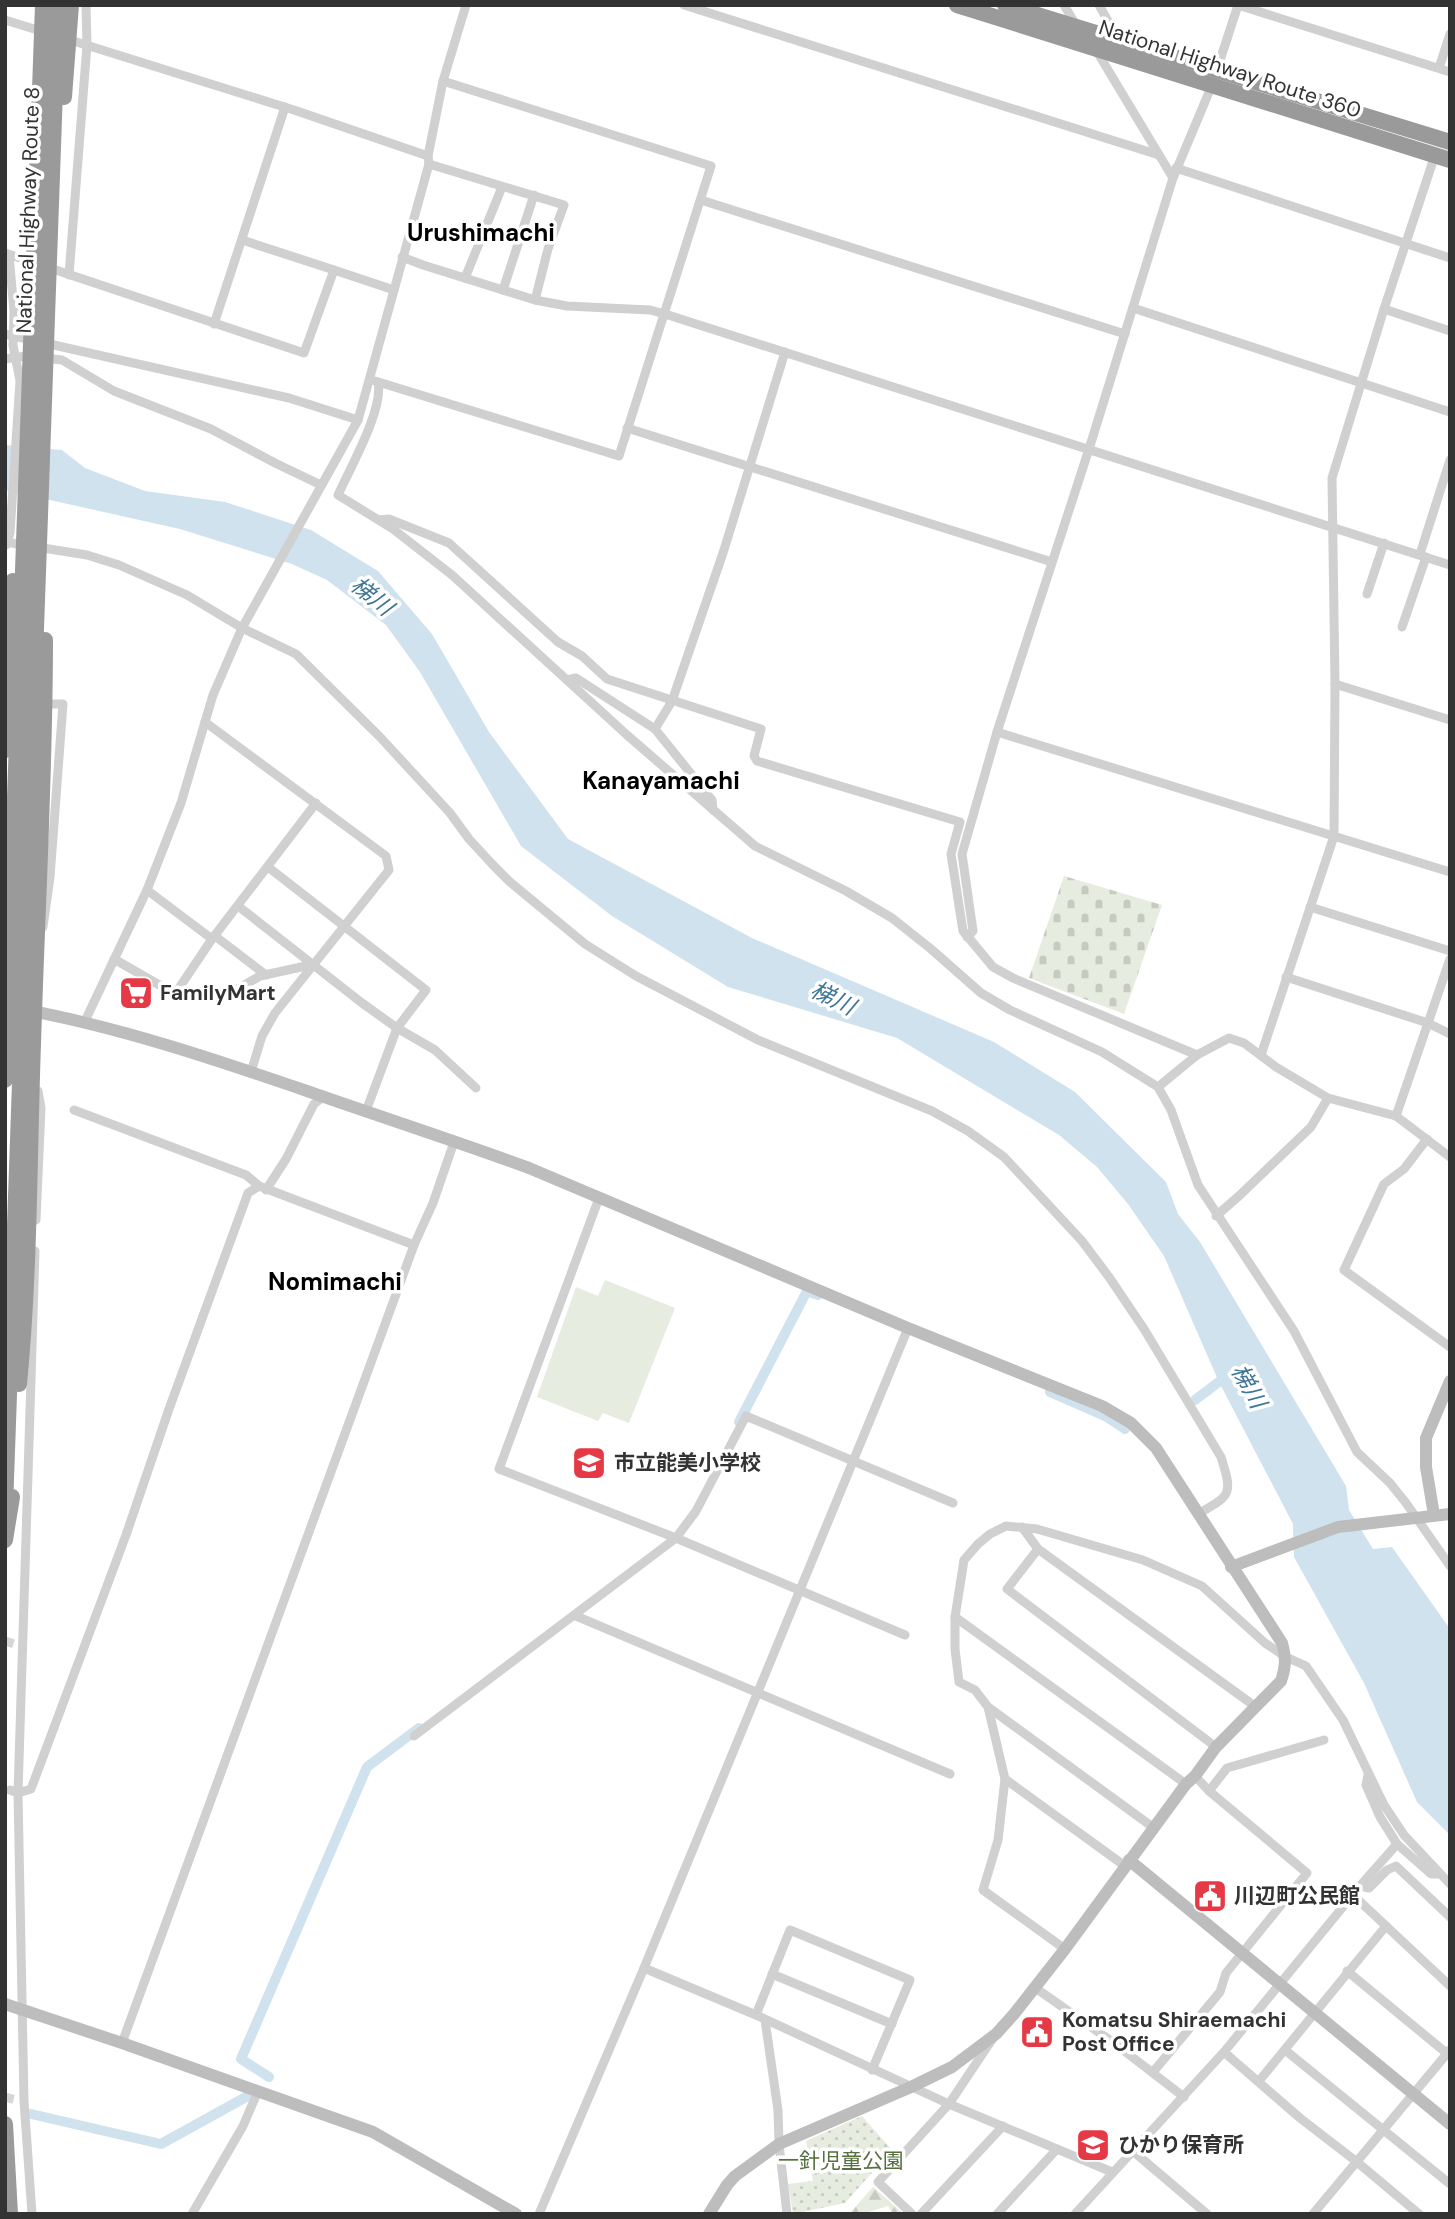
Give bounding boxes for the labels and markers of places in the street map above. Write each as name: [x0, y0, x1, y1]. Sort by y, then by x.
supermarket icon: FamilyMart: [117, 974, 155, 1012]
place label: FamilyMart: [160, 979, 275, 1007]
school or university icon: 市立能美小学校: [570, 1444, 608, 1482]
place label: 市立能美小学校: [614, 1449, 761, 1477]
public building icon: 川辺町公民館: [1191, 1877, 1229, 1915]
place label: 川辺町公民館: [1234, 1882, 1360, 1910]
place label: Komatsu Shiraemachi Post Office: [1062, 2006, 1286, 2058]
public building icon: Komatsu Shiraemachi Post Office: [1018, 2013, 1056, 2051]
school or university icon: ひかり保育所: [1074, 2126, 1112, 2164]
place label: ひかり保育所: [1118, 2131, 1244, 2159]

